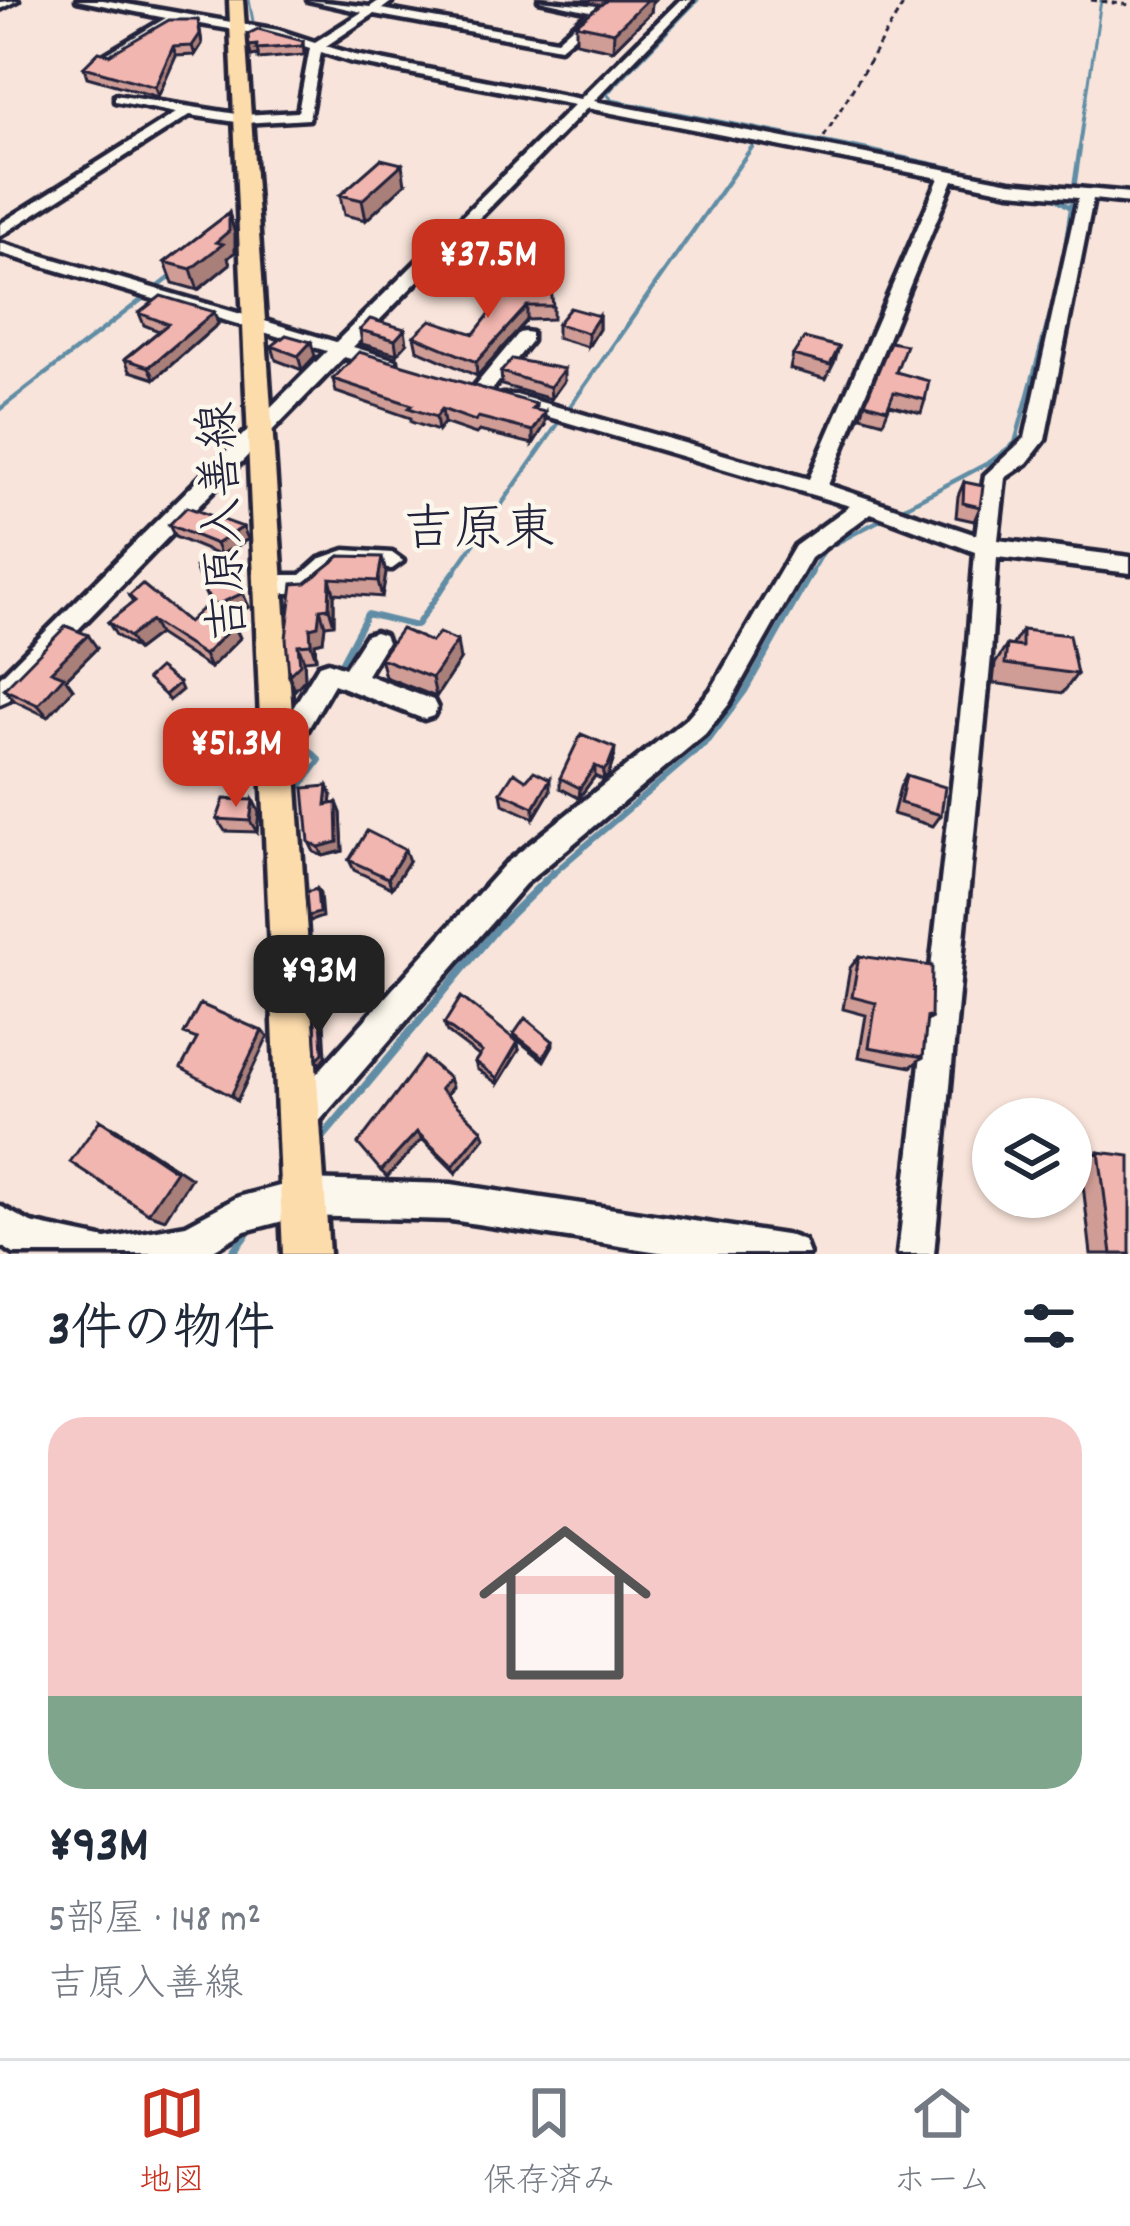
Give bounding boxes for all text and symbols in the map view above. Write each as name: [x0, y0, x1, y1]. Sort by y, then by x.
pin: ¥37.5M: [390, 219, 586, 321]
text: ¥37.5M: [439, 230, 537, 285]
street label: 吉原入善線: [187, 400, 268, 643]
district label: 吉原東: [402, 498, 556, 570]
pin: ¥51.3M: [138, 708, 334, 810]
text: ¥51.3M: [190, 719, 282, 774]
pin: ¥93M: [248, 935, 390, 1037]
text: ¥93M: [281, 946, 357, 1001]
map controls: [972, 1098, 1092, 1218]
button: layers: [972, 1098, 1092, 1218]
icon: filters: [1016, 1293, 1082, 1359]
text: 3件の物件: [48, 1297, 275, 1369]
icon: home: [457, 1495, 673, 1711]
text: ¥93M: [48, 1813, 149, 1885]
text: 5部屋 · 148 m²: [48, 1895, 261, 1950]
text: 吉原入善線: [48, 1960, 243, 2015]
tab: 地図: [139, 2080, 205, 2207]
tab: 保存済み: [483, 2080, 615, 2207]
tab: ホーム: [893, 2080, 991, 2207]

